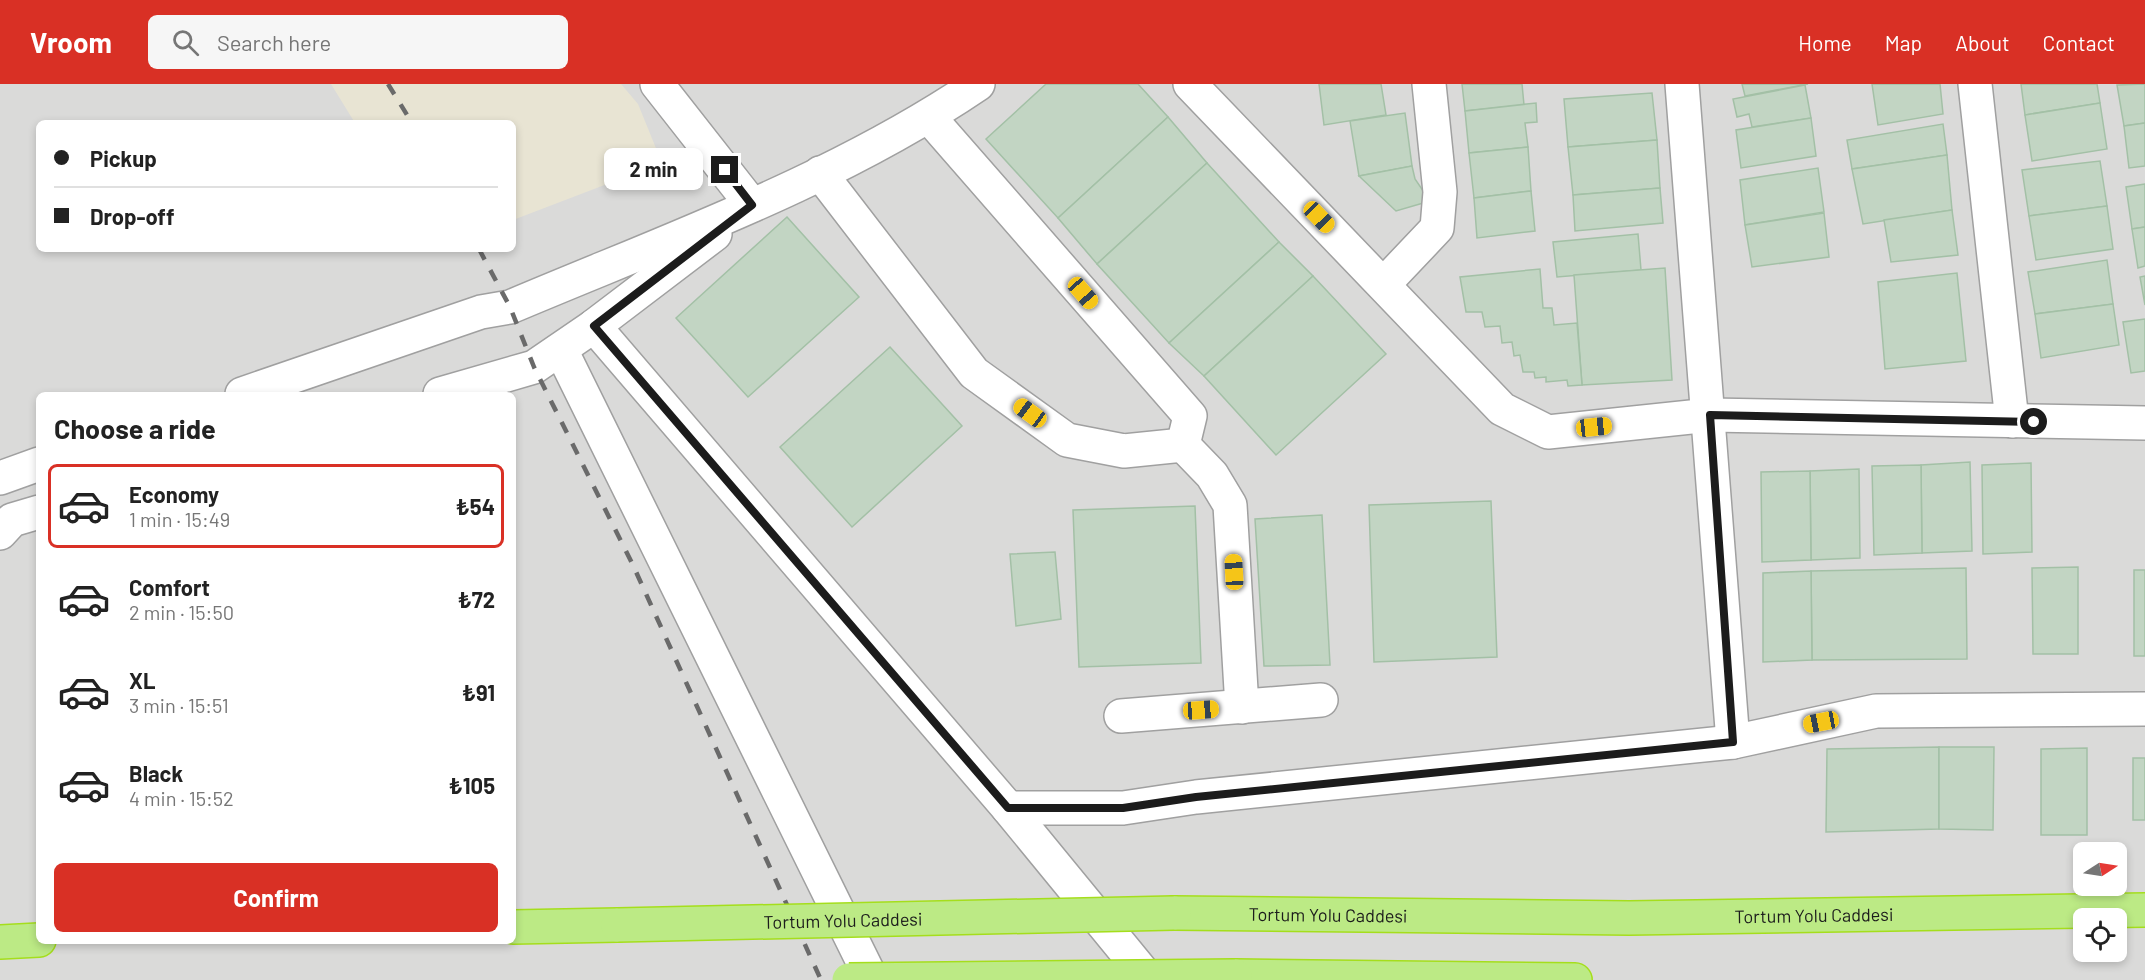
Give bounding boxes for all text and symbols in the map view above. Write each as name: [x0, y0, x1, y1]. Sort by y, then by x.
search box: [148, 15, 568, 69]
text: Vroom: [30, 25, 112, 59]
icon: search: [169, 26, 202, 59]
text: Search here: [217, 29, 331, 55]
text: Home: [1798, 30, 1852, 55]
text: Map: [1885, 30, 1922, 55]
text: About: [1955, 30, 2010, 55]
text: Contact: [2043, 30, 2115, 55]
text: Pickup: [90, 145, 157, 171]
callout: 2 min: [605, 149, 704, 191]
route end: [711, 156, 738, 183]
text: 2 min: [630, 157, 677, 181]
car: [1300, 198, 1338, 236]
text: Drop-off: [90, 203, 174, 229]
car: [1064, 274, 1102, 312]
car: [1010, 395, 1050, 431]
route start: [2020, 408, 2047, 435]
text: Choose a ride: [54, 412, 216, 444]
car: [1575, 416, 1613, 438]
icon: car: [57, 479, 111, 533]
text: Economy: [129, 481, 219, 507]
text: ₺54: [456, 493, 495, 519]
text: 1 min · 15:49: [129, 507, 230, 531]
car: [1224, 554, 1244, 590]
icon: car: [57, 572, 111, 626]
text: Comfort: [129, 574, 210, 600]
text: ₺72: [458, 586, 495, 612]
text: 2 min · 15:50: [129, 600, 234, 624]
icon: car: [57, 665, 111, 719]
text: XL: [129, 667, 155, 693]
text: ₺91: [462, 679, 495, 705]
text: 3 min · 15:51: [129, 693, 229, 717]
car: [1182, 700, 1220, 720]
car: [1802, 710, 1840, 734]
icon: car: [57, 758, 111, 812]
text: Black: [129, 760, 183, 786]
text: ₺105: [449, 772, 495, 798]
text: 4 min · 15:52: [129, 786, 234, 810]
north arrow: [2073, 842, 2127, 896]
map controls: [2073, 842, 2127, 962]
button: Confirm: [54, 863, 498, 932]
street label: Tortum Yolu Caddesi: [1248, 903, 1408, 927]
street label: Tortum Yolu Caddesi: [1734, 903, 1894, 927]
street label: Tortum Yolu Caddesi: [763, 907, 923, 933]
button: locate: [2073, 908, 2127, 962]

